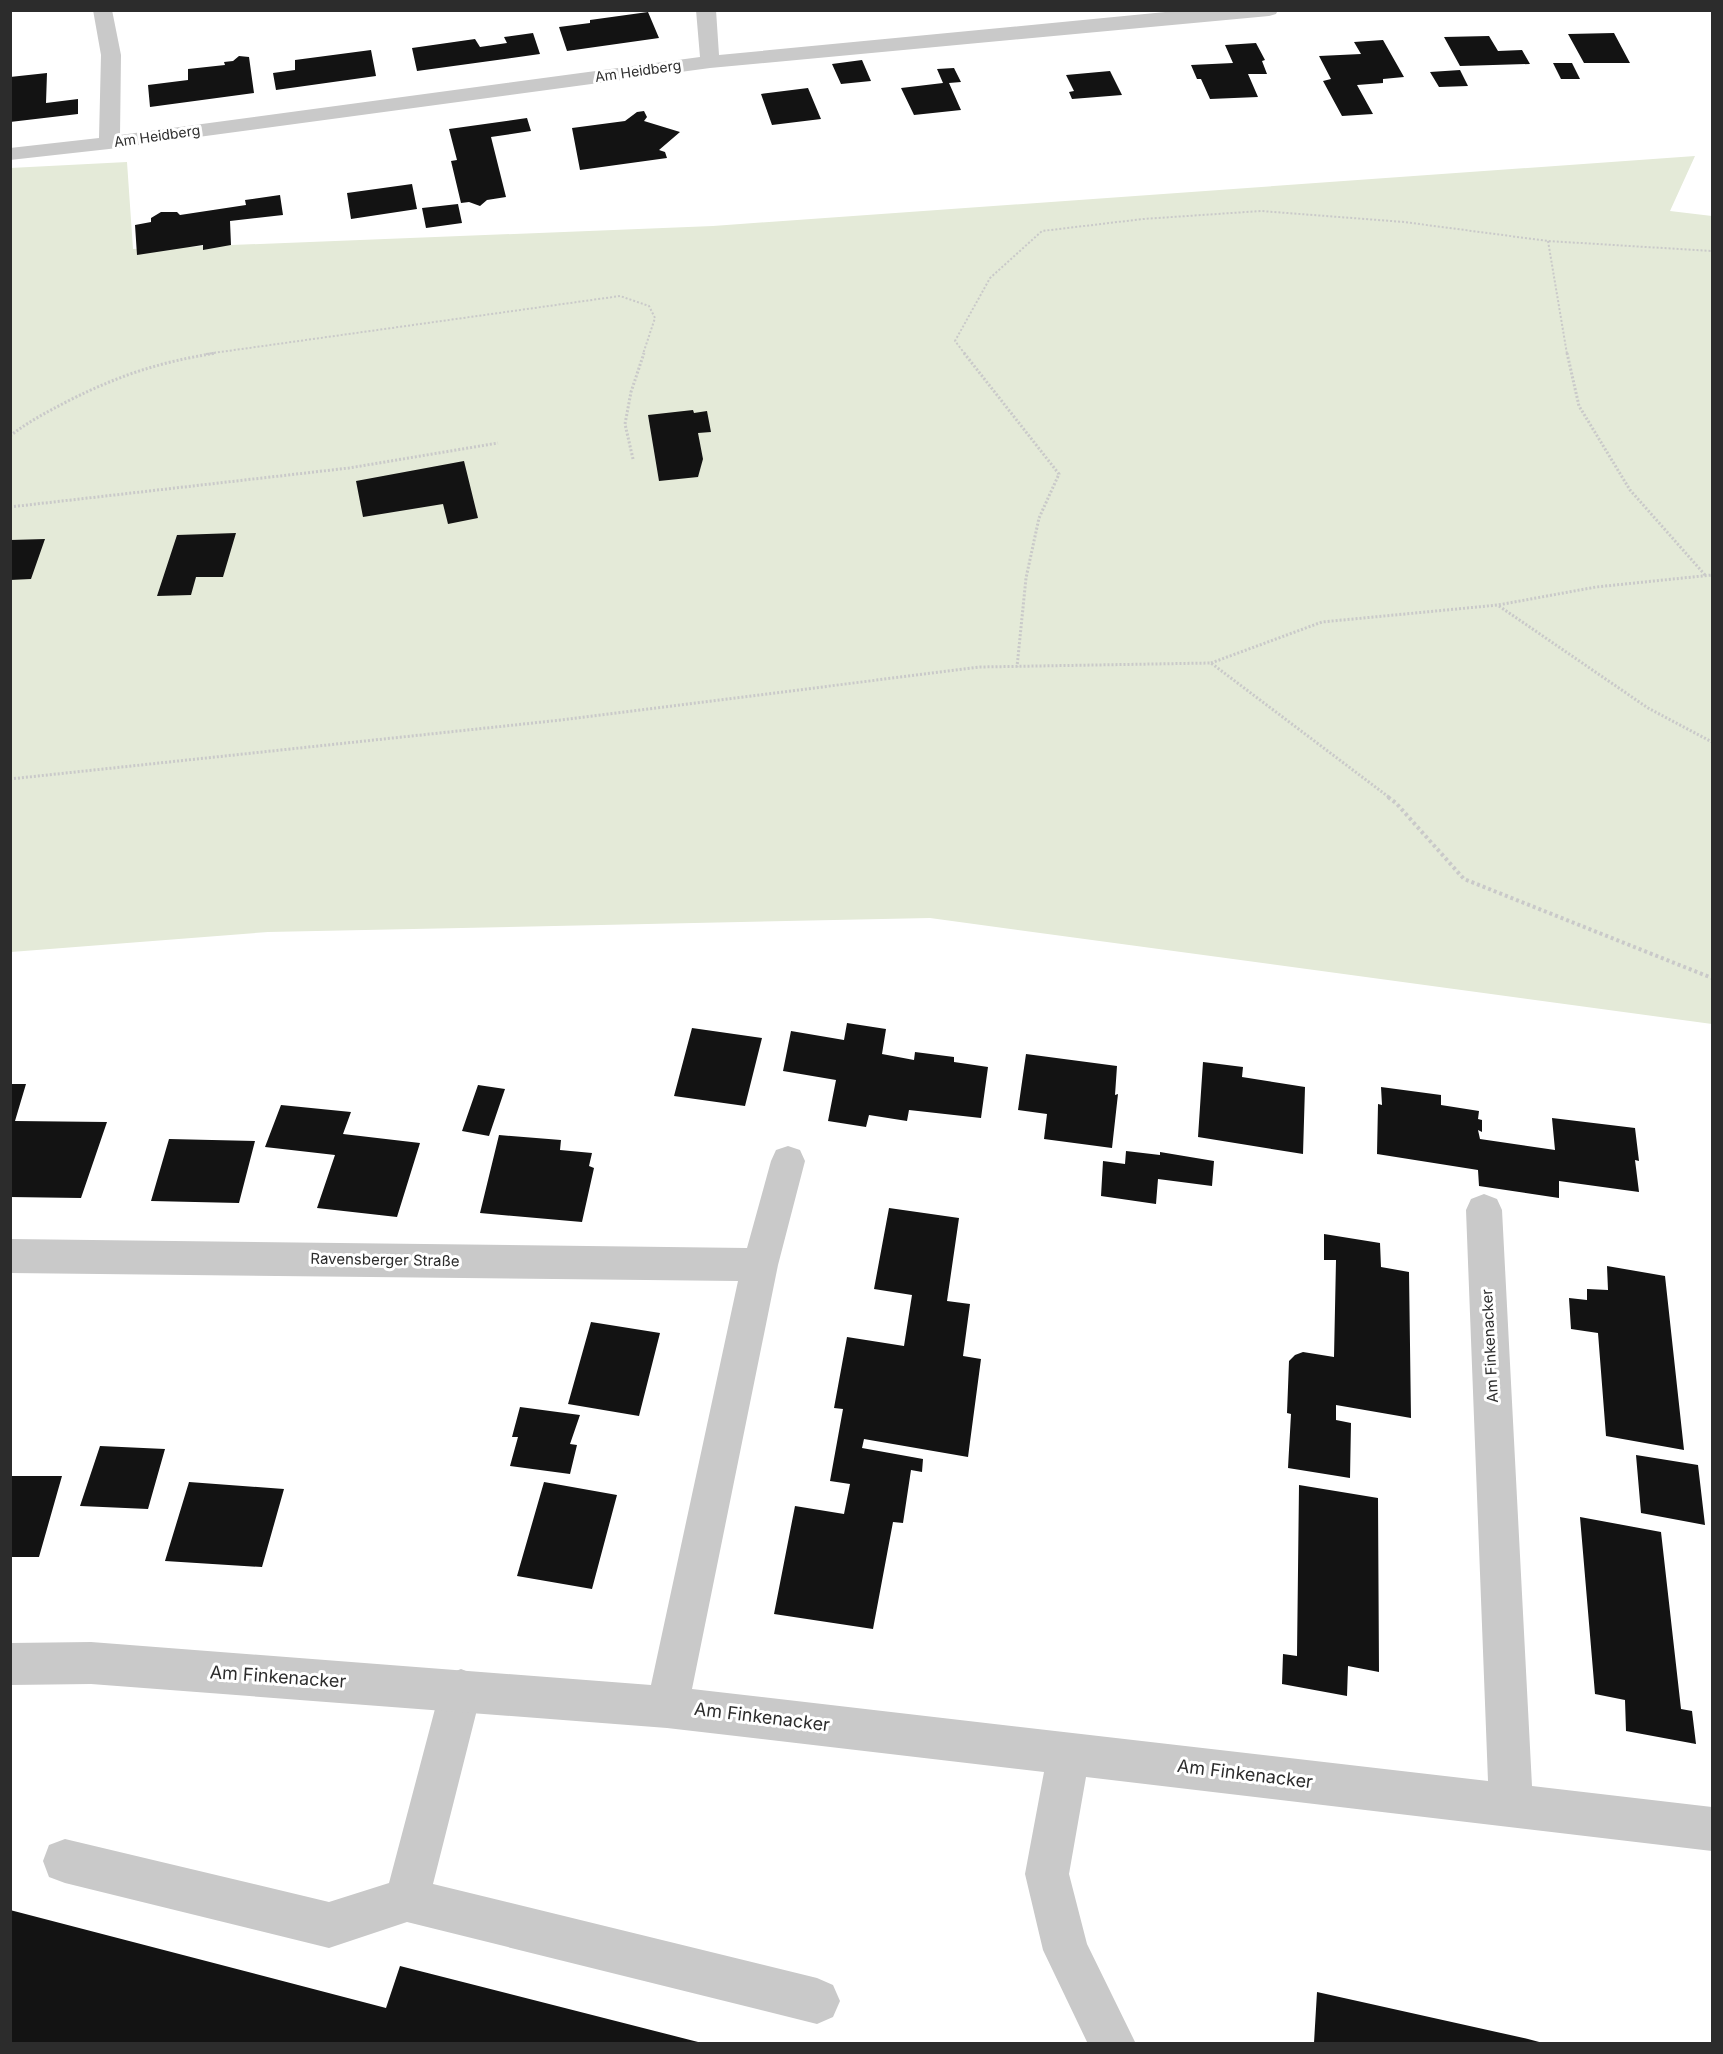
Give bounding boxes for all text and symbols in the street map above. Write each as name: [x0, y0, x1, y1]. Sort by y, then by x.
street label: Am Heidberg: [594, 56, 682, 85]
street label: Am Heidberg: [113, 121, 201, 150]
street label: Ravensberger Straße: [310, 1249, 460, 1270]
street label: Am Finkenacker: [1477, 1288, 1502, 1403]
street label: Am Finkenacker: [209, 1661, 347, 1692]
street label: Am Finkenacker: [693, 1698, 831, 1735]
street label: Am Finkenacker: [1176, 1755, 1314, 1792]

